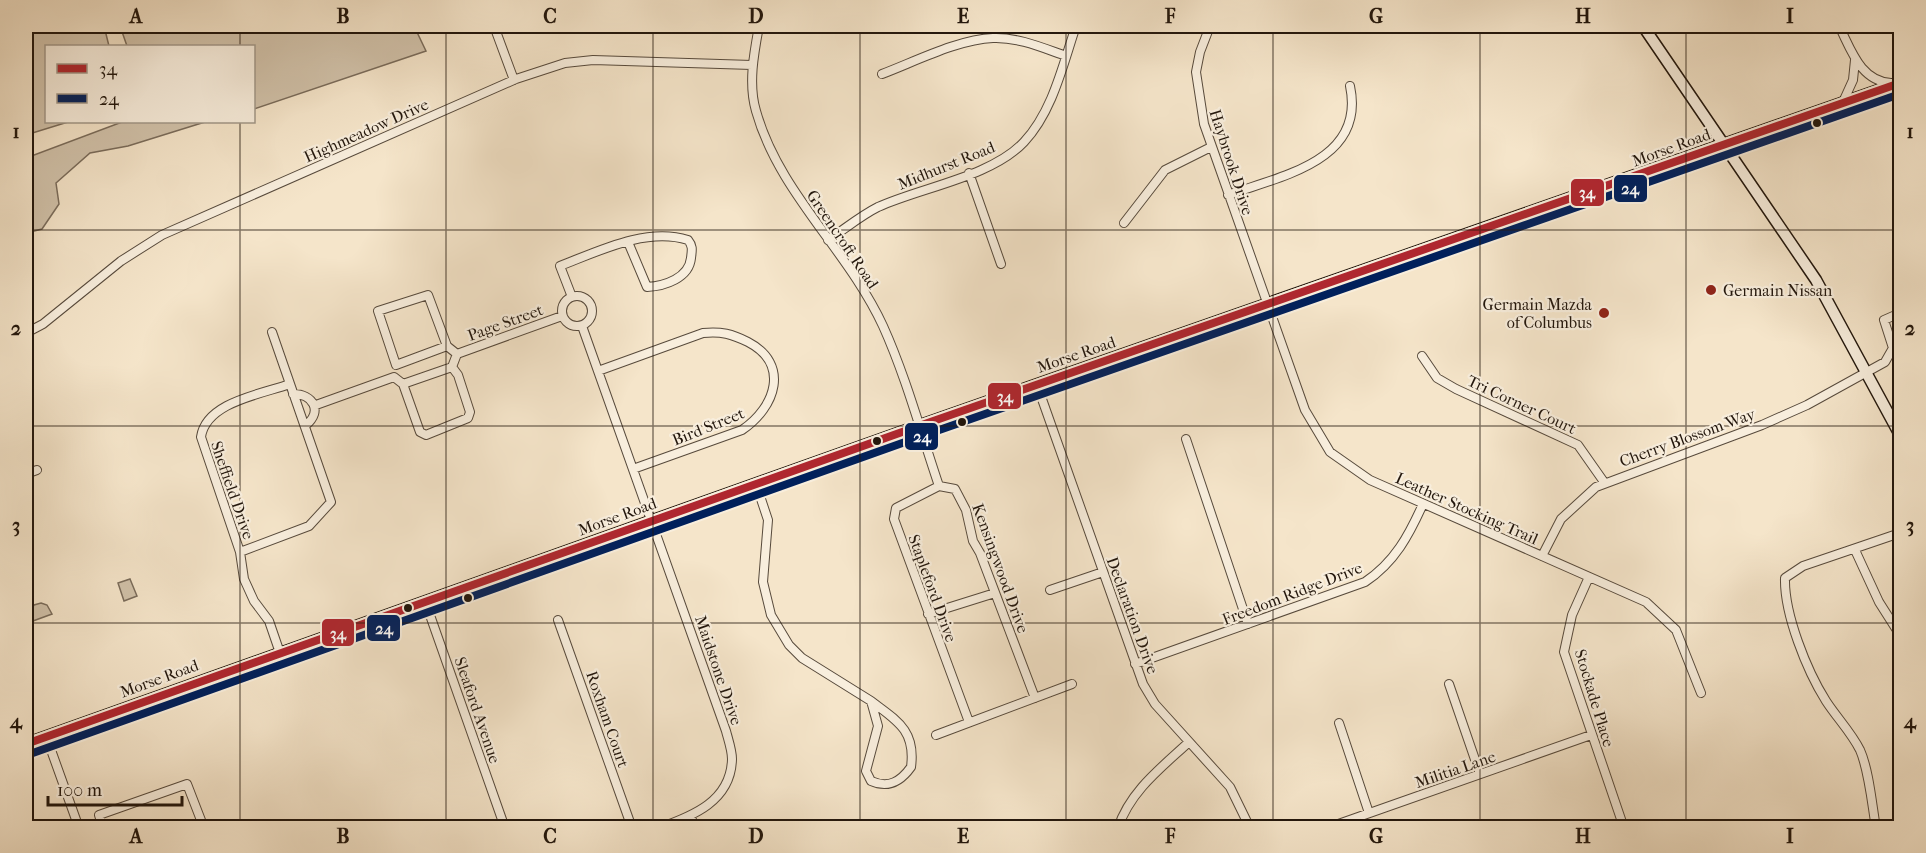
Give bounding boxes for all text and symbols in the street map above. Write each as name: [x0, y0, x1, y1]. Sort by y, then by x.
text: A: [128, 5, 144, 28]
text: B: [336, 5, 350, 28]
text: C: [543, 5, 557, 28]
text: D: [748, 5, 764, 28]
text: E: [957, 5, 969, 28]
text: F: [1164, 5, 1176, 28]
text: G: [1369, 5, 1383, 28]
text: H: [1575, 5, 1591, 28]
text: I: [1786, 5, 1794, 28]
legend: [45, 45, 255, 123]
text: 34: [99, 59, 117, 80]
text: 24: [99, 89, 119, 110]
street label: Highmeadow Drive: [301, 94, 432, 166]
street label: Haybrook Drive: [1205, 107, 1258, 218]
unlabelled marker: [1811, 117, 1823, 129]
text: 1: [12, 120, 20, 143]
text: 1: [1906, 120, 1914, 143]
street label: Morse Road: [1629, 124, 1713, 170]
street label: Midhurst Road: [895, 137, 998, 194]
line badge: 24: [1613, 174, 1648, 203]
line badge: 34: [1570, 178, 1605, 207]
text: 24: [1621, 179, 1640, 199]
text: 34: [1579, 183, 1597, 203]
street label: Greencroft Road: [803, 186, 883, 292]
place label: Germain Nissan: [1723, 281, 1833, 300]
marker: Germain Nissan: [1704, 283, 1718, 297]
place label: Germain Mazda of Columbus: [1483, 295, 1593, 332]
street label: Page Street: [465, 300, 546, 345]
marker: Germain Mazda of Columbus: [1597, 306, 1611, 320]
text: 2: [11, 317, 21, 340]
text: 2: [1905, 317, 1915, 340]
street label: Morse Road: [1034, 332, 1118, 377]
street label: Tri Corner Court: [1464, 371, 1580, 438]
line badge: 34: [987, 382, 1022, 410]
text: 34: [997, 387, 1015, 407]
street label: Bird Street: [669, 403, 747, 450]
street label: Cherry Blossom Way: [1617, 404, 1758, 471]
unlabelled marker: [956, 416, 968, 428]
line badge: 24: [904, 422, 939, 451]
text: 24: [913, 427, 932, 447]
unlabelled marker: [871, 435, 883, 447]
street label: Sheffield Drive: [207, 439, 258, 542]
street label: Leather Stocking Trail: [1393, 468, 1542, 549]
street label: Morse Road: [575, 493, 659, 539]
street label: Kensingwood Drive: [968, 501, 1033, 636]
text: 3: [12, 514, 20, 537]
text: 3: [1906, 514, 1914, 537]
street label: Stapleford Drive: [904, 532, 961, 645]
street label: Declaration Drive: [1103, 554, 1163, 676]
street label: Freedom Ridge Drive: [1219, 558, 1365, 629]
unlabelled marker: [462, 592, 474, 604]
unlabelled marker: [402, 602, 414, 614]
street label: Maidstone Drive: [691, 613, 746, 728]
line badge: 24: [366, 614, 401, 642]
line badge: 34: [321, 618, 355, 647]
text: 24: [375, 619, 394, 639]
text: 34: [330, 624, 348, 644]
street label: Stockade Place: [1571, 647, 1618, 749]
street label: Sleaford Avenue: [450, 654, 505, 766]
street label: Morse Road: [117, 655, 201, 701]
street label: Roxham Court: [582, 668, 633, 770]
text: 4: [9, 710, 23, 734]
text: 4: [1903, 710, 1917, 734]
street label: Militia Lane: [1412, 747, 1498, 792]
scale bar: [48, 769, 182, 807]
text: 100 m: [57, 780, 102, 801]
text: A: [128, 825, 144, 848]
text: B: [336, 825, 350, 848]
text: C: [543, 825, 557, 848]
text: D: [748, 825, 764, 848]
text: E: [957, 825, 969, 848]
text: F: [1164, 825, 1176, 848]
text: G: [1369, 825, 1383, 848]
text: H: [1575, 825, 1591, 848]
text: I: [1786, 825, 1794, 848]

